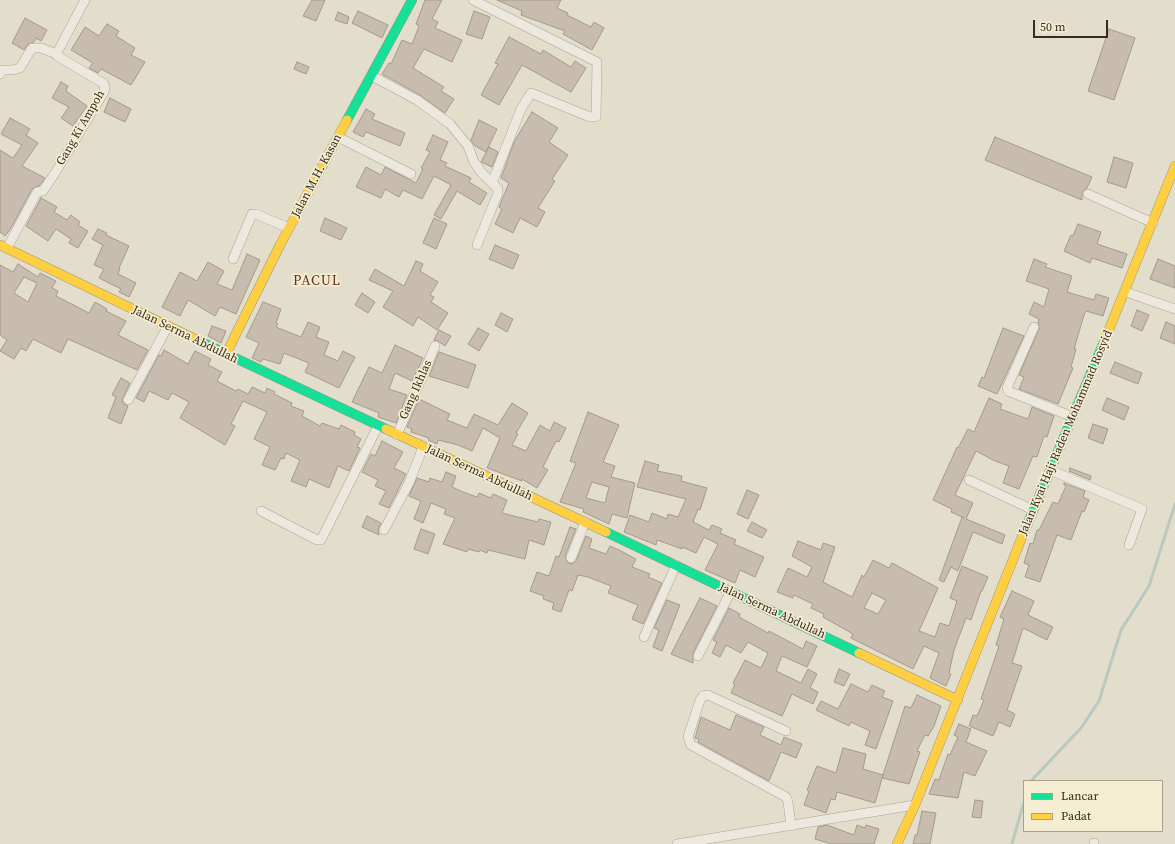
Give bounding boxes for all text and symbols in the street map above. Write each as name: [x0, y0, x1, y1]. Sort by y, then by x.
scale bar: [1035, 12, 1110, 38]
text: 50 m: [1040, 19, 1066, 35]
street label: Gang Ki Ampoh: [54, 88, 108, 168]
street label: Jalan M.H. Kasan: [289, 132, 345, 220]
district label: PACUL: [293, 273, 341, 289]
street label: Jalan Serma Abdullah: [130, 303, 240, 367]
street label: Jalan Kyai Haji Raden Mohammad Rosyid: [1016, 328, 1116, 538]
street label: Gang Ikhlas: [397, 358, 435, 422]
street label: Jalan Serma Abdullah: [423, 442, 535, 504]
street label: Jalan Serma Abdullah: [716, 580, 828, 642]
legend: [1023, 780, 1163, 832]
text: Lancar: [1061, 788, 1098, 804]
text: Padat: [1061, 808, 1091, 824]

